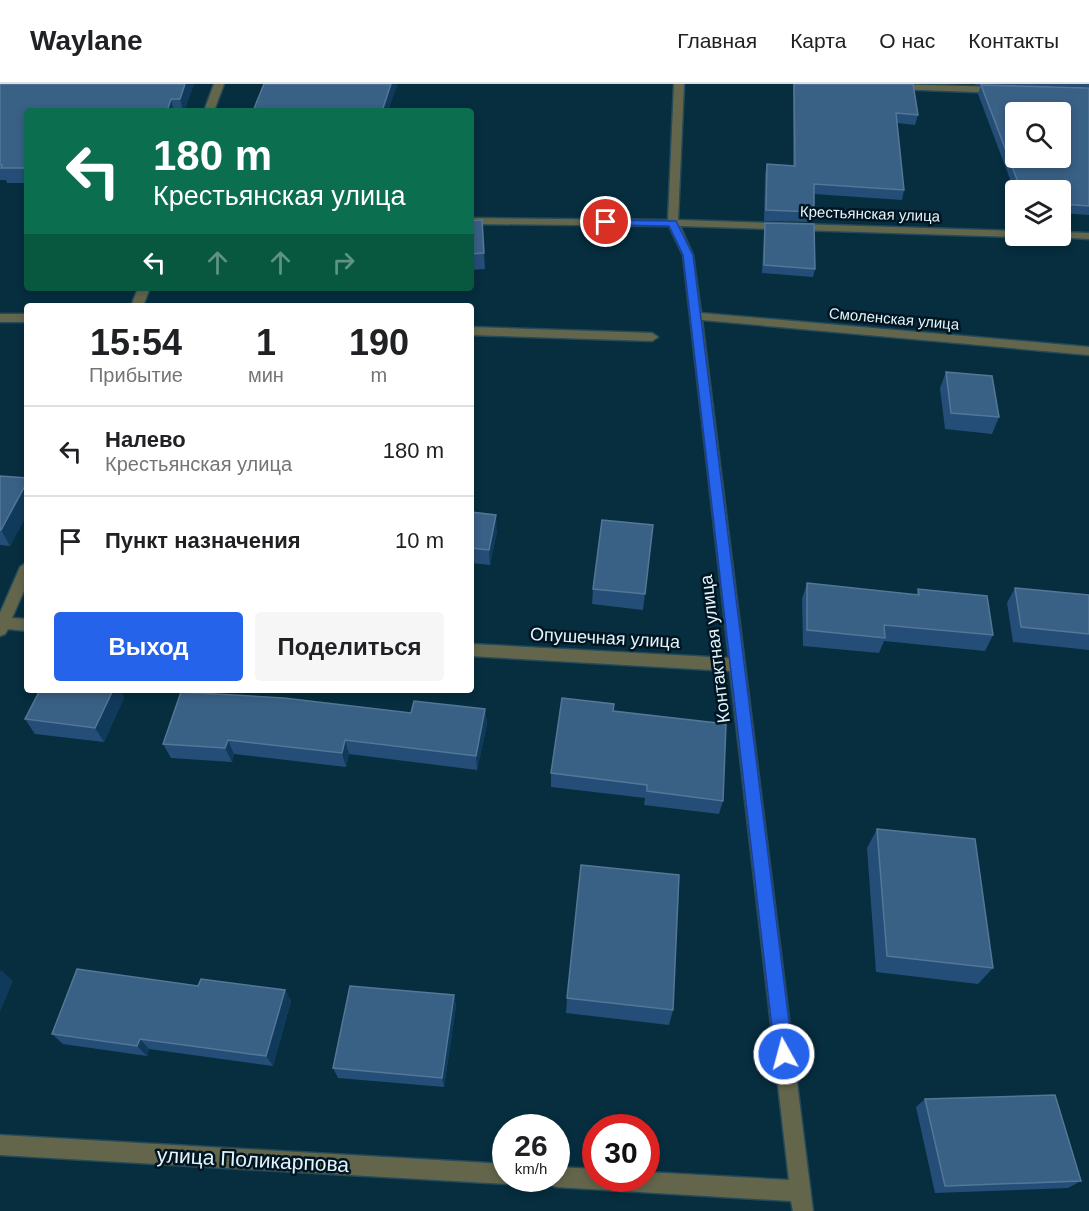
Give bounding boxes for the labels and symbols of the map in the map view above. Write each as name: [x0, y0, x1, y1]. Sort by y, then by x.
pin: [580, 196, 631, 247]
street label: Крестьянская улица: [800, 203, 941, 224]
street label: Смоленская улица: [828, 304, 961, 333]
street label: Контактная улица: [696, 573, 734, 724]
street label: Опушечная улица: [529, 624, 681, 652]
position arrow: [752, 1022, 816, 1086]
speed limit sign: 30: [582, 1114, 660, 1192]
street label: улица Поликарпова: [156, 1143, 350, 1176]

